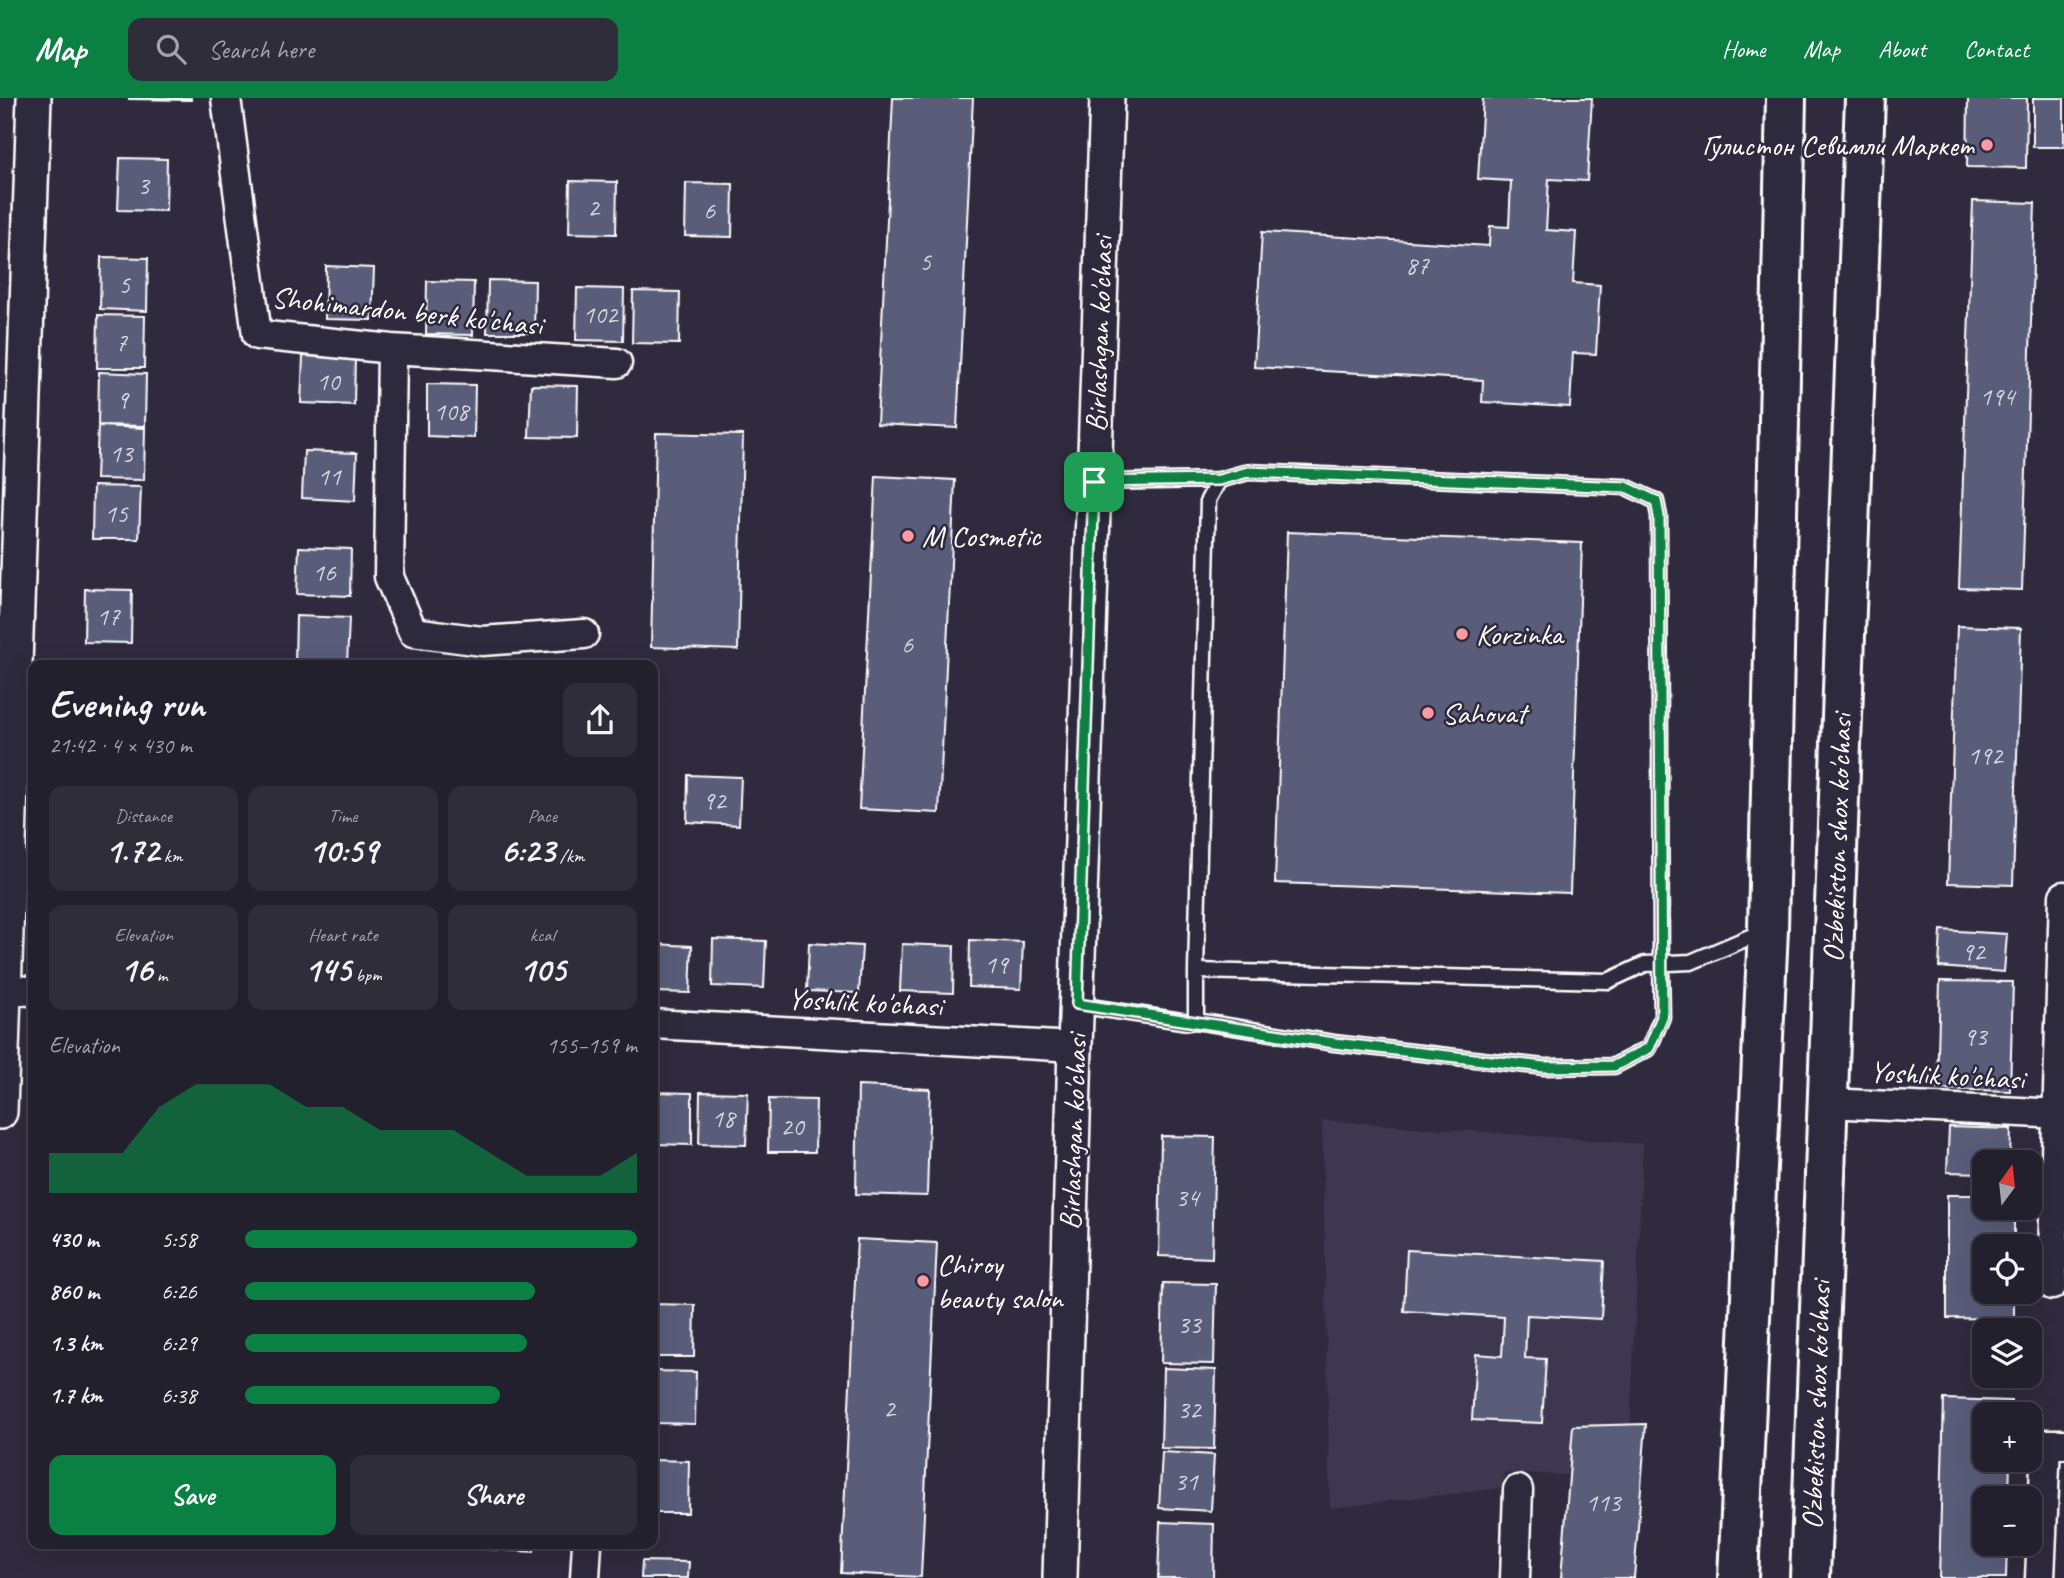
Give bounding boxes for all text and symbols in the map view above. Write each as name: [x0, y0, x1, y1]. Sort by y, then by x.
search box: [128, 18, 618, 81]
text: Map: [35, 28, 86, 70]
icon: search: [152, 30, 190, 68]
text: Search here: [208, 33, 314, 66]
text: Home: [1722, 34, 1765, 64]
text: Map: [1803, 34, 1840, 64]
text: About: [1878, 34, 1926, 64]
text: Contact: [1964, 34, 2029, 64]
place label: Гулистон Севимли Маркет: [1702, 126, 1976, 164]
marker: Гулистон Севимли Маркет: [1979, 137, 1995, 153]
house number: 3: [137, 169, 151, 202]
house number: 2: [587, 191, 601, 224]
house number: 6: [703, 194, 716, 227]
street label: Birlashgan ko'chasi: [1077, 232, 1122, 433]
house number: 5: [919, 245, 932, 278]
house number: 87: [1405, 249, 1430, 282]
house number: 5: [118, 268, 131, 301]
street label: Shohimardon berk ko'chasi: [270, 278, 548, 344]
house number: 102: [582, 298, 620, 331]
house number: 7: [115, 326, 128, 359]
house number: 10: [316, 365, 342, 398]
house number: 194: [1979, 380, 2017, 413]
house number: 9: [116, 383, 130, 416]
house number: 108: [433, 395, 471, 428]
house number: 13: [109, 437, 135, 470]
pin: [1064, 452, 1124, 512]
house number: 11: [317, 460, 342, 493]
icon: arrive: [1075, 463, 1113, 501]
house number: 15: [104, 497, 129, 530]
place label: M Cosmetic: [922, 517, 1042, 555]
marker: M Cosmetic: [900, 528, 916, 544]
house number: 16: [312, 556, 337, 589]
house number: 17: [96, 600, 121, 633]
place label: Korzinka: [1476, 615, 1565, 653]
marker: Korzinka: [1454, 626, 1470, 642]
house number: 6: [901, 628, 914, 661]
text: Evening run: [49, 681, 205, 728]
button: share: [563, 683, 637, 757]
place label: Sahovat: [1442, 694, 1530, 732]
marker: Sahovat: [1420, 705, 1436, 721]
street label: O'zbekiston shox ko'chasi: [1814, 710, 1860, 963]
text: 21:42 · 4 × 430 m: [49, 731, 192, 760]
house number: 192: [1967, 739, 2005, 772]
house number: 92: [702, 784, 728, 817]
text: Distance: [115, 804, 172, 828]
text: Time: [328, 804, 358, 828]
text: Pace: [528, 804, 557, 828]
text: 1.72: [105, 828, 159, 873]
text: 10:59: [309, 828, 377, 873]
text: 6:23: [500, 828, 555, 873]
text: km: [159, 844, 182, 868]
text: /km: [555, 844, 585, 868]
text: Elevation: [114, 923, 173, 947]
text: Heart rate: [308, 923, 378, 947]
text: kcal: [530, 923, 555, 947]
house number: 92: [1961, 935, 1987, 968]
text: 16: [120, 947, 152, 992]
text: 145: [304, 947, 351, 992]
text: 105: [519, 947, 566, 992]
house number: 19: [984, 948, 1010, 981]
text: m: [152, 963, 167, 987]
text: bpm: [351, 963, 382, 987]
street label: Yoshlik ko'chasi: [787, 979, 947, 1025]
house number: 93: [1963, 1020, 1989, 1053]
street label: Birlashgan ko'chasi: [1051, 1030, 1096, 1231]
text: Elevation: [49, 1031, 120, 1060]
text: 155–159 m: [546, 1031, 637, 1060]
street label: Yoshlik ko'chasi: [1869, 1052, 2029, 1098]
house number: 18: [711, 1102, 737, 1135]
house number: 20: [780, 1110, 806, 1143]
north arrow: [1972, 1150, 2042, 1220]
map controls: [1972, 1150, 2042, 1556]
house number: 34: [1175, 1181, 1201, 1214]
text: 430 m: [49, 1225, 99, 1254]
text: 5:58: [161, 1225, 197, 1254]
button: locate: [1972, 1234, 2042, 1304]
place label: Chiroy beauty salon: [937, 1245, 1064, 1317]
marker: Chiroy beauty salon: [915, 1273, 931, 1289]
text: 860 m: [49, 1277, 99, 1306]
text: 6:26: [161, 1277, 197, 1306]
street label: O'zbekiston shox ko'chasi: [1793, 1277, 1839, 1530]
house number: 33: [1177, 1308, 1203, 1341]
button: layers: [1972, 1318, 2042, 1388]
text: 1.3 km: [49, 1329, 103, 1358]
text: 6:29: [161, 1329, 197, 1358]
text: 1.7 km: [49, 1381, 102, 1410]
text: 6:38: [161, 1381, 197, 1410]
house number: 2: [883, 1392, 897, 1425]
house number: 32: [1177, 1393, 1203, 1426]
button: +: [1972, 1402, 2042, 1472]
button: Save: [49, 1455, 336, 1535]
button: Share: [350, 1455, 637, 1535]
house number: 31: [1174, 1465, 1199, 1498]
house number: 113: [1585, 1486, 1623, 1519]
button: −: [1972, 1486, 2042, 1556]

